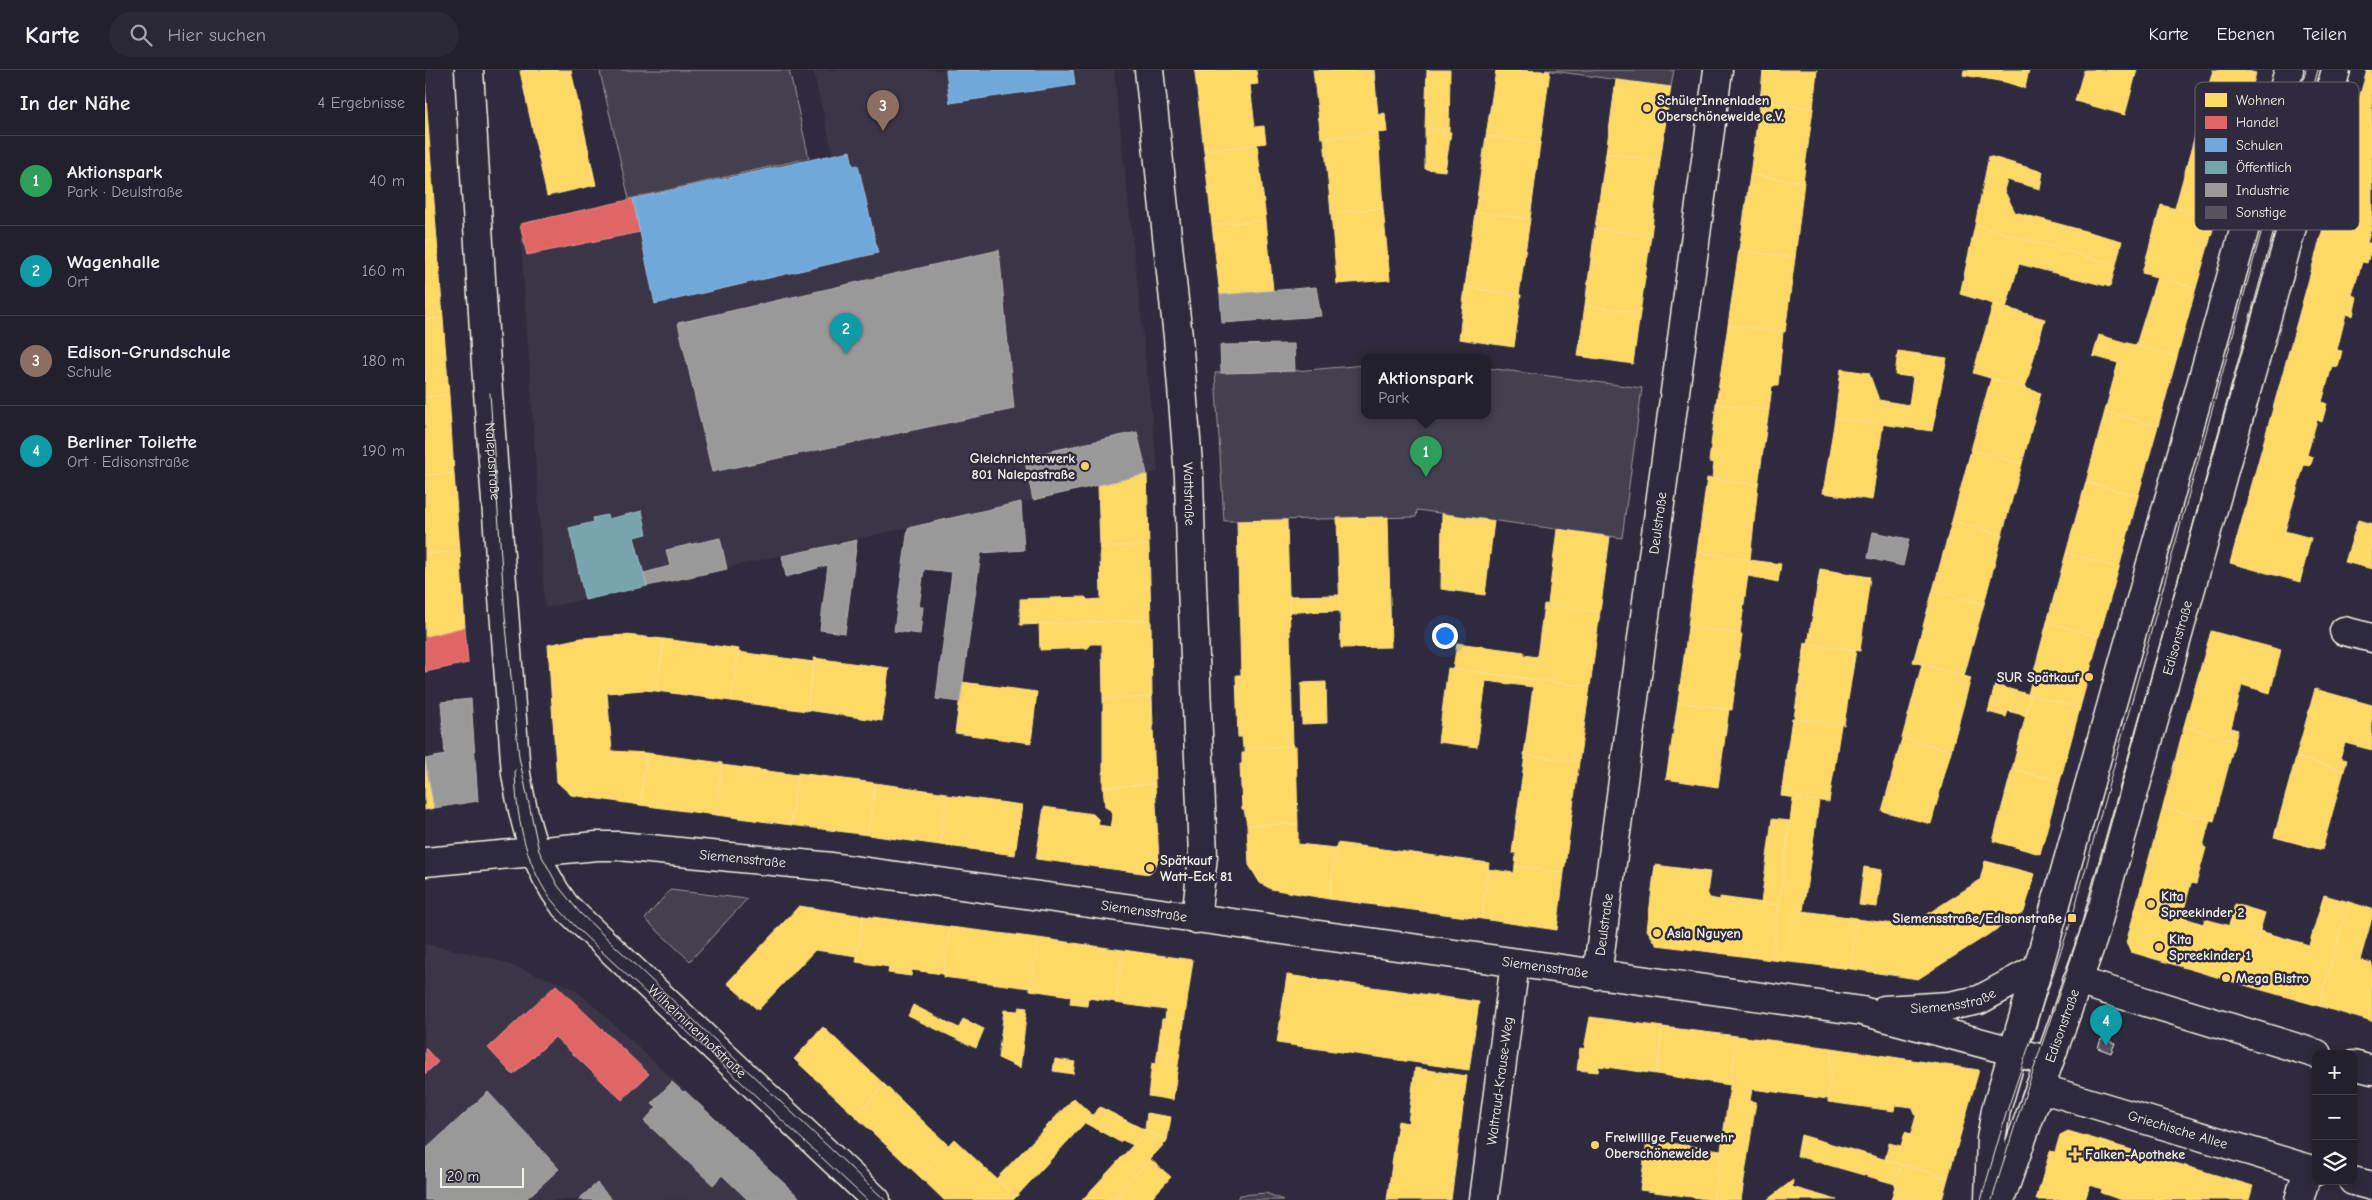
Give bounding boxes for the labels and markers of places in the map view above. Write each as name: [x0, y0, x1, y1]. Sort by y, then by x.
pin: 3: [867, 90, 899, 131]
place label: SchülerInnenladen Oberschöneweide e.V.: [1657, 92, 1784, 125]
marker: SchülerInnenladen Oberschöneweide e.V.: [1641, 102, 1653, 114]
pin: 2: [830, 313, 862, 354]
pin: 1: [1410, 436, 1442, 477]
place label: Gleichrichterwerk 801 Nalepastraße: [970, 450, 1075, 483]
marker: Gleichrichterwerk 801 Nalepastraße: [1079, 460, 1091, 472]
place label: SUR Spätkauf: [1997, 669, 2080, 686]
marker: SUR Spätkauf: [2083, 671, 2095, 683]
place label: Spätkauf Watt-Eck 81: [1160, 852, 1233, 885]
marker: Spätkauf Watt-Eck 81: [1144, 862, 1156, 874]
place label: Kita Spreekinder 2: [2161, 888, 2245, 921]
marker: Kita Spreekinder 2: [2145, 898, 2157, 910]
place label: Siemensstraße/Edisonstraße: [1893, 910, 2062, 927]
marker: Siemensstraße/Edisonstraße: [2066, 912, 2078, 924]
place label: Asia Nguyen: [1667, 925, 1741, 942]
marker: Asia Nguyen: [1651, 927, 1663, 939]
place label: Kita Spreekinder 1: [2169, 931, 2251, 964]
marker: Kita Spreekinder 1: [2153, 941, 2165, 953]
place label: Mega Bistro: [2236, 970, 2309, 987]
marker: Mega Bistro: [2220, 972, 2232, 984]
pin: 4: [2090, 1005, 2122, 1046]
place label: Freiwillige Feuerwehr Oberschöneweide: [1605, 1129, 1734, 1162]
marker: Freiwillige Feuerwehr Oberschöneweide: [1589, 1139, 1601, 1151]
place label: Falken-Apotheke: [2085, 1146, 2185, 1163]
marker: Falken-Apotheke: [2069, 1148, 2081, 1160]

